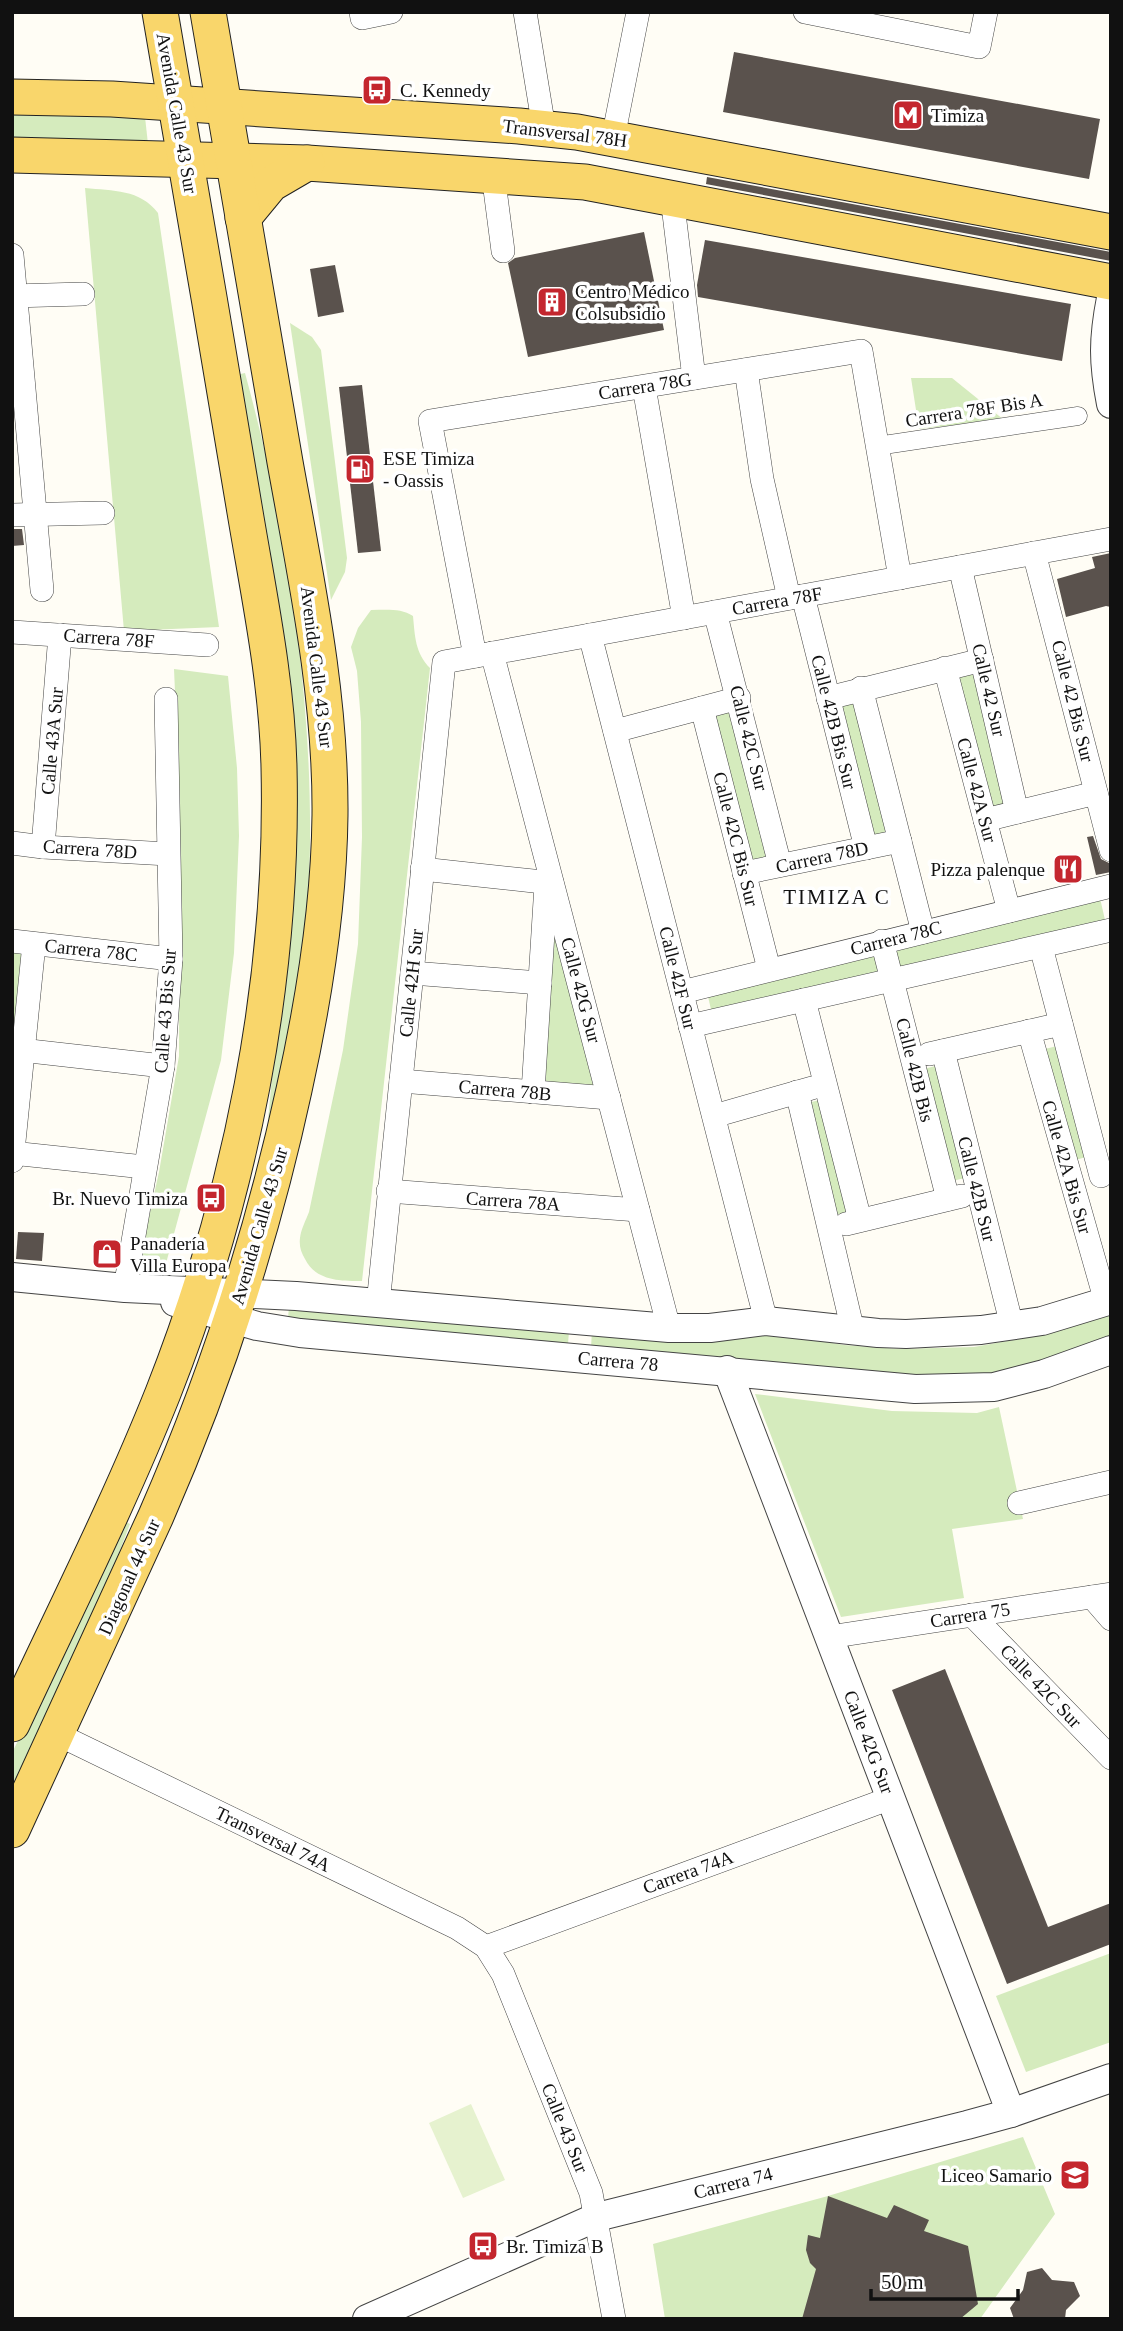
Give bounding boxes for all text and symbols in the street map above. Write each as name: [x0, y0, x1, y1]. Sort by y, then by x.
street label: Avenida Calle 43 Sur: [153, 31, 202, 196]
bus stop icon: C. Kennedy: [360, 73, 394, 107]
place label: C. Kennedy: [400, 80, 491, 101]
metro station icon: Timiza: [891, 98, 925, 132]
place label: Timiza: [931, 105, 985, 126]
street label: Transversal 78H: [501, 115, 629, 151]
place label: Centro Médico Colsubsidio: [575, 281, 690, 324]
building icon: Centro Médico Colsubsidio: [535, 285, 569, 319]
street label: Carrera 78G: [597, 368, 694, 404]
street label: Carrera 78F Bis A: [904, 389, 1044, 431]
place label: ESE Timiza - Oassis: [383, 448, 475, 491]
fuel station icon: ESE Timiza - Oassis: [343, 452, 377, 486]
street label: Carrera 78F: [730, 583, 824, 619]
street label: Avenida Calle 43 Sur: [297, 585, 337, 750]
street label: Carrera 78F: [63, 624, 155, 652]
street label: Calle 42 Bis Sur: [1048, 638, 1098, 765]
street label: Calle 42 Sur: [968, 641, 1010, 739]
street label: Calle 42B Bis Sur: [807, 653, 861, 792]
street label: Calle 42C Sur: [726, 683, 772, 793]
street label: Calle 43A Sur: [37, 686, 67, 796]
street label: Calle 42A Sur: [953, 735, 1001, 845]
street label: Calle 42C Bis Sur: [709, 770, 763, 909]
street label: Carrera 78D: [42, 835, 138, 863]
street label: Carrera 78D: [774, 837, 870, 877]
restaurant icon: Pizza palenque: [1051, 852, 1085, 886]
place label: Pizza palenque: [931, 859, 1045, 880]
district label: TIMIZA C: [783, 885, 891, 909]
street label: Carrera 78C: [848, 917, 944, 959]
street label: Calle 42F Sur: [655, 924, 701, 1032]
street label: Calle 42H Sur: [395, 927, 427, 1038]
street label: Carrera 78C: [43, 935, 139, 965]
street label: Calle 42G Sur: [557, 935, 605, 1046]
street label: Calle 43 Bis Sur: [150, 947, 180, 1074]
street label: Calle 42B Bis: [892, 1016, 938, 1124]
street label: Carrera 78B: [458, 1075, 552, 1105]
street label: Calle 42A Bis Sur: [1038, 1098, 1096, 1237]
street label: Calle 42B Sur: [954, 1134, 1000, 1244]
street label: Avenida Calle 43 Sur: [226, 1144, 292, 1307]
bus stop icon: Br. Nuevo Timiza: [194, 1181, 228, 1215]
street label: Carrera 78A: [465, 1187, 561, 1215]
place label: Br. Nuevo Timiza: [52, 1188, 189, 1209]
place label: Panadería Villa Europa: [130, 1233, 227, 1276]
shop icon: Panadería Villa Europa: [90, 1237, 124, 1271]
street label: Carrera 78: [577, 1347, 659, 1375]
street label: Diagonal 44 Sur: [94, 1515, 164, 1638]
street label: Carrera 75: [928, 1598, 1012, 1632]
street label: Calle 42C Sur: [996, 1640, 1086, 1732]
street label: Calle 42G Sur: [840, 1687, 899, 1797]
street label: Transversal 74A: [212, 1802, 334, 1876]
street label: Carrera 74A: [640, 1846, 736, 1898]
street label: Calle 43 Sur: [537, 2080, 593, 2177]
school or university icon: Liceo Samario: [1058, 2158, 1092, 2192]
street label: Carrera 74: [691, 2163, 775, 2203]
place label: Liceo Samario: [941, 2165, 1052, 2186]
bus stop icon: Br. Timiza B: [466, 2229, 500, 2263]
place label: Br. Timiza B: [506, 2236, 604, 2257]
scale bar: [871, 2258, 1018, 2302]
text: 50 m: [881, 2270, 924, 2294]

